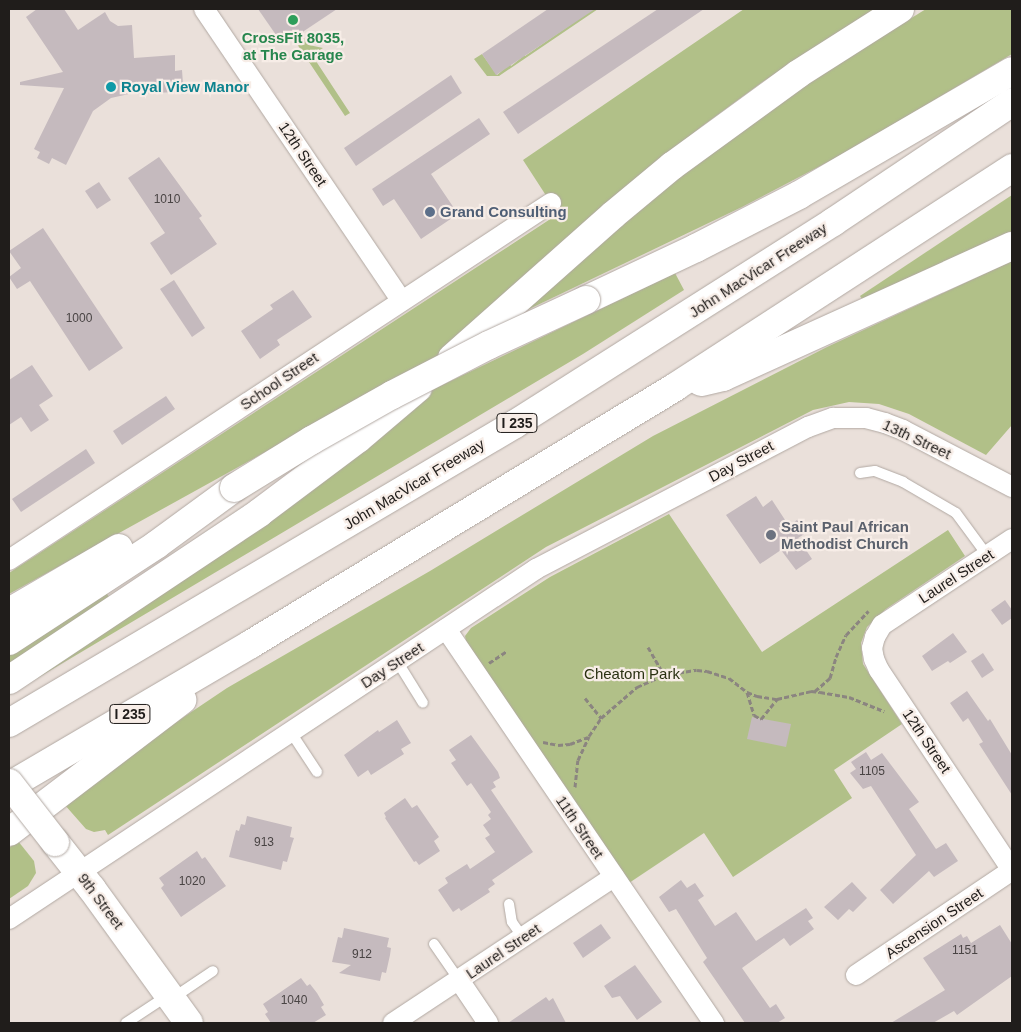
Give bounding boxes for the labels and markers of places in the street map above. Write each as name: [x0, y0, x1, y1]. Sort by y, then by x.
marker: CrossFit 8035, at The Garage: [287, 14, 299, 26]
place label: CrossFit 8035, at The Garage: [242, 28, 344, 63]
place label: Royal View Manor: [121, 78, 249, 96]
marker: Royal View Manor: [105, 81, 117, 93]
place label: Grand Consulting: [440, 203, 567, 221]
marker: Grand Consulting: [424, 206, 436, 218]
place label: Saint Paul African Methodist Church: [781, 517, 909, 552]
marker: Saint Paul African Methodist Church: [765, 529, 777, 541]

